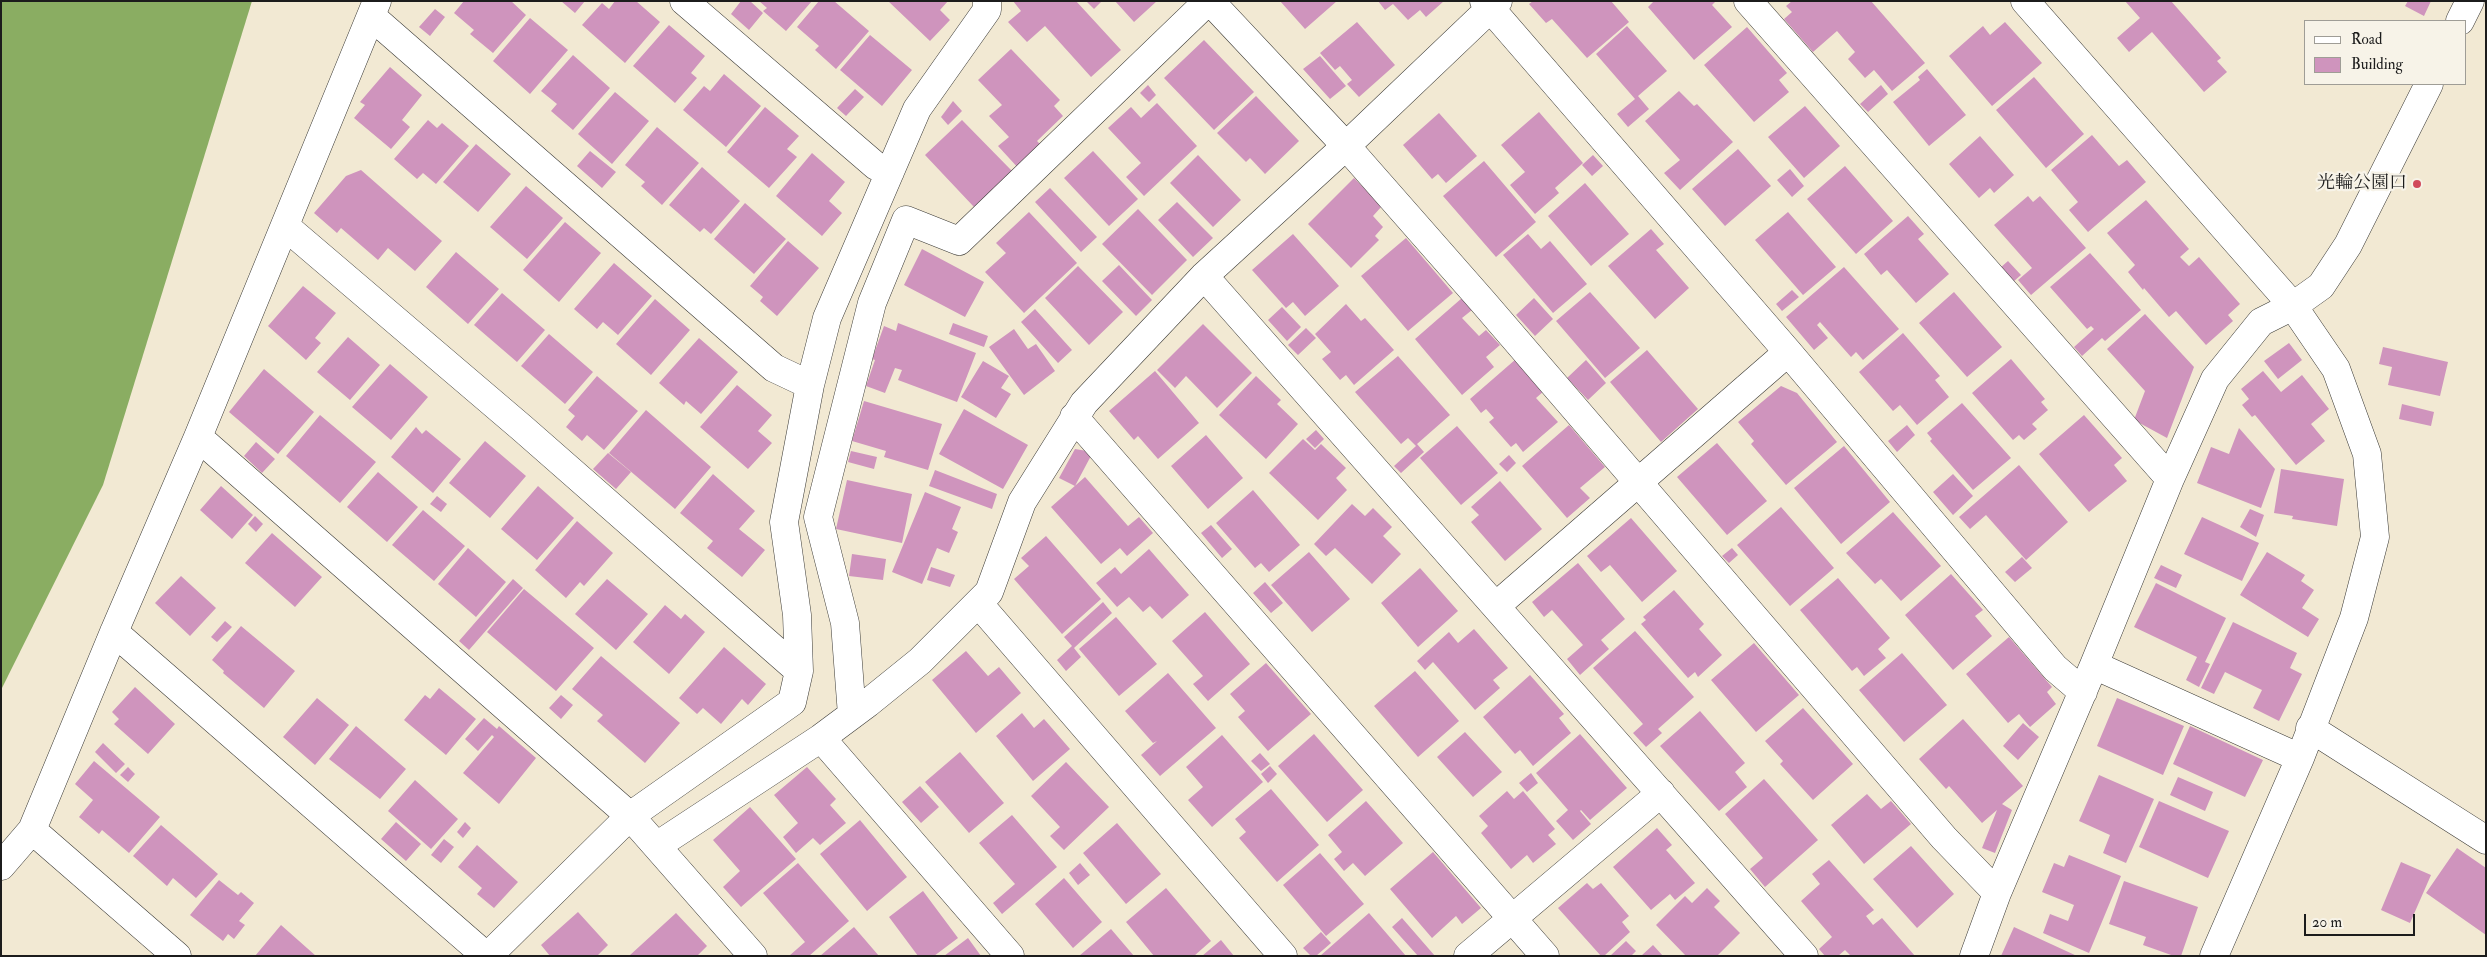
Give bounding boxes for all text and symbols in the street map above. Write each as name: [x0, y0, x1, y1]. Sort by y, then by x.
legend: [2304, 20, 2467, 85]
text: Road: [2351, 30, 2382, 49]
text: Building: [2351, 55, 2403, 74]
place label: 光輪公園口: [2317, 173, 2407, 195]
marker: 光輪公園口: [2411, 178, 2423, 190]
scale bar: [2307, 904, 2418, 936]
text: 20 m: [2312, 913, 2342, 932]

